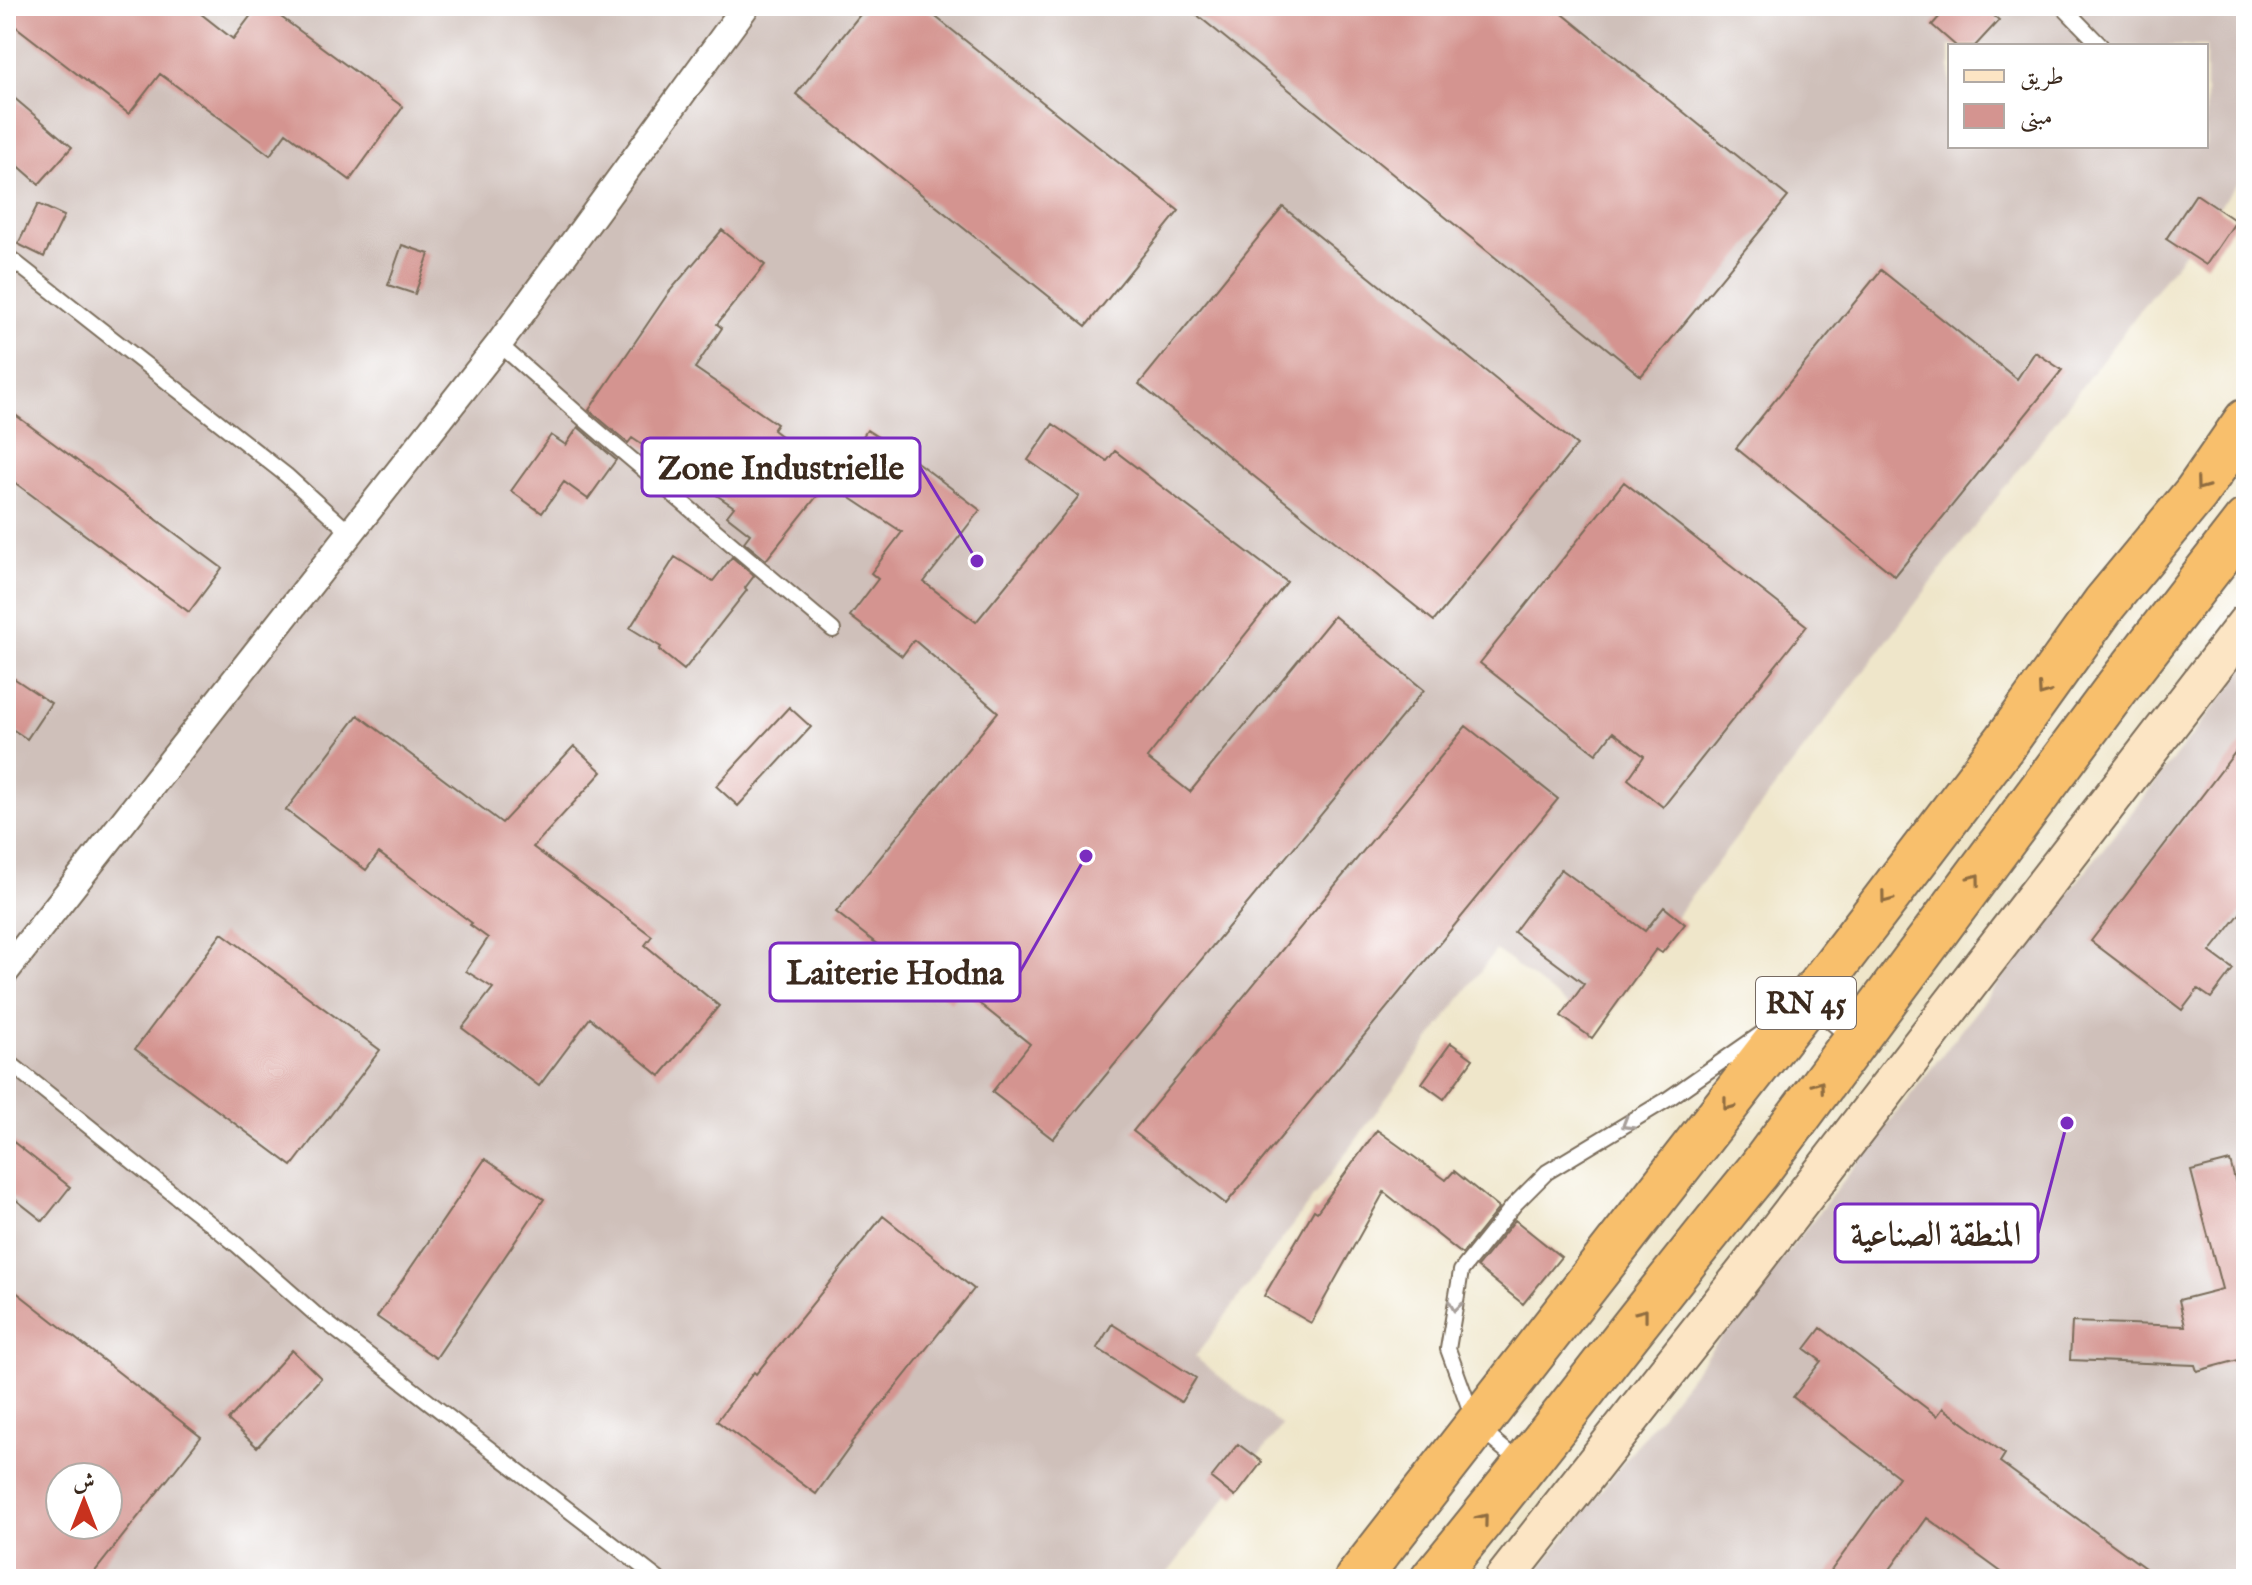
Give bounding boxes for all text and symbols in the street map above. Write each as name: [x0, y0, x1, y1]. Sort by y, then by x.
legend: [1948, 44, 2208, 148]
text: طريق: [2020, 62, 2064, 93]
text: مبنى: [2020, 102, 2053, 133]
callout: Zone Industrielle: [642, 438, 920, 496]
text: Zone Industrielle: [658, 448, 905, 491]
one-way arrow: [2196, 476, 2211, 491]
one-way arrow: [2038, 682, 2052, 696]
one-way arrow: [1966, 873, 1980, 887]
one-way arrow: [1881, 889, 1895, 904]
callout: Laiterie Hodna: [770, 943, 1020, 1001]
text: Laiterie Hodna: [786, 953, 1005, 996]
road number: RN 45: [1756, 977, 1856, 1029]
one-way arrow: [1809, 1081, 1824, 1095]
one-way arrow: [1723, 1096, 1737, 1111]
one-way arrow: [1621, 1114, 1636, 1130]
callout: المنطقة الصناعية: [1835, 1204, 2038, 1262]
text: المنطقة الصناعية: [1851, 1214, 2022, 1257]
one-way arrow: [1447, 1300, 1464, 1313]
one-way arrow: [1634, 1308, 1648, 1323]
north arrow: [44, 1461, 124, 1541]
text: ش: [73, 1469, 95, 1497]
one-way arrow: [1473, 1514, 1488, 1528]

